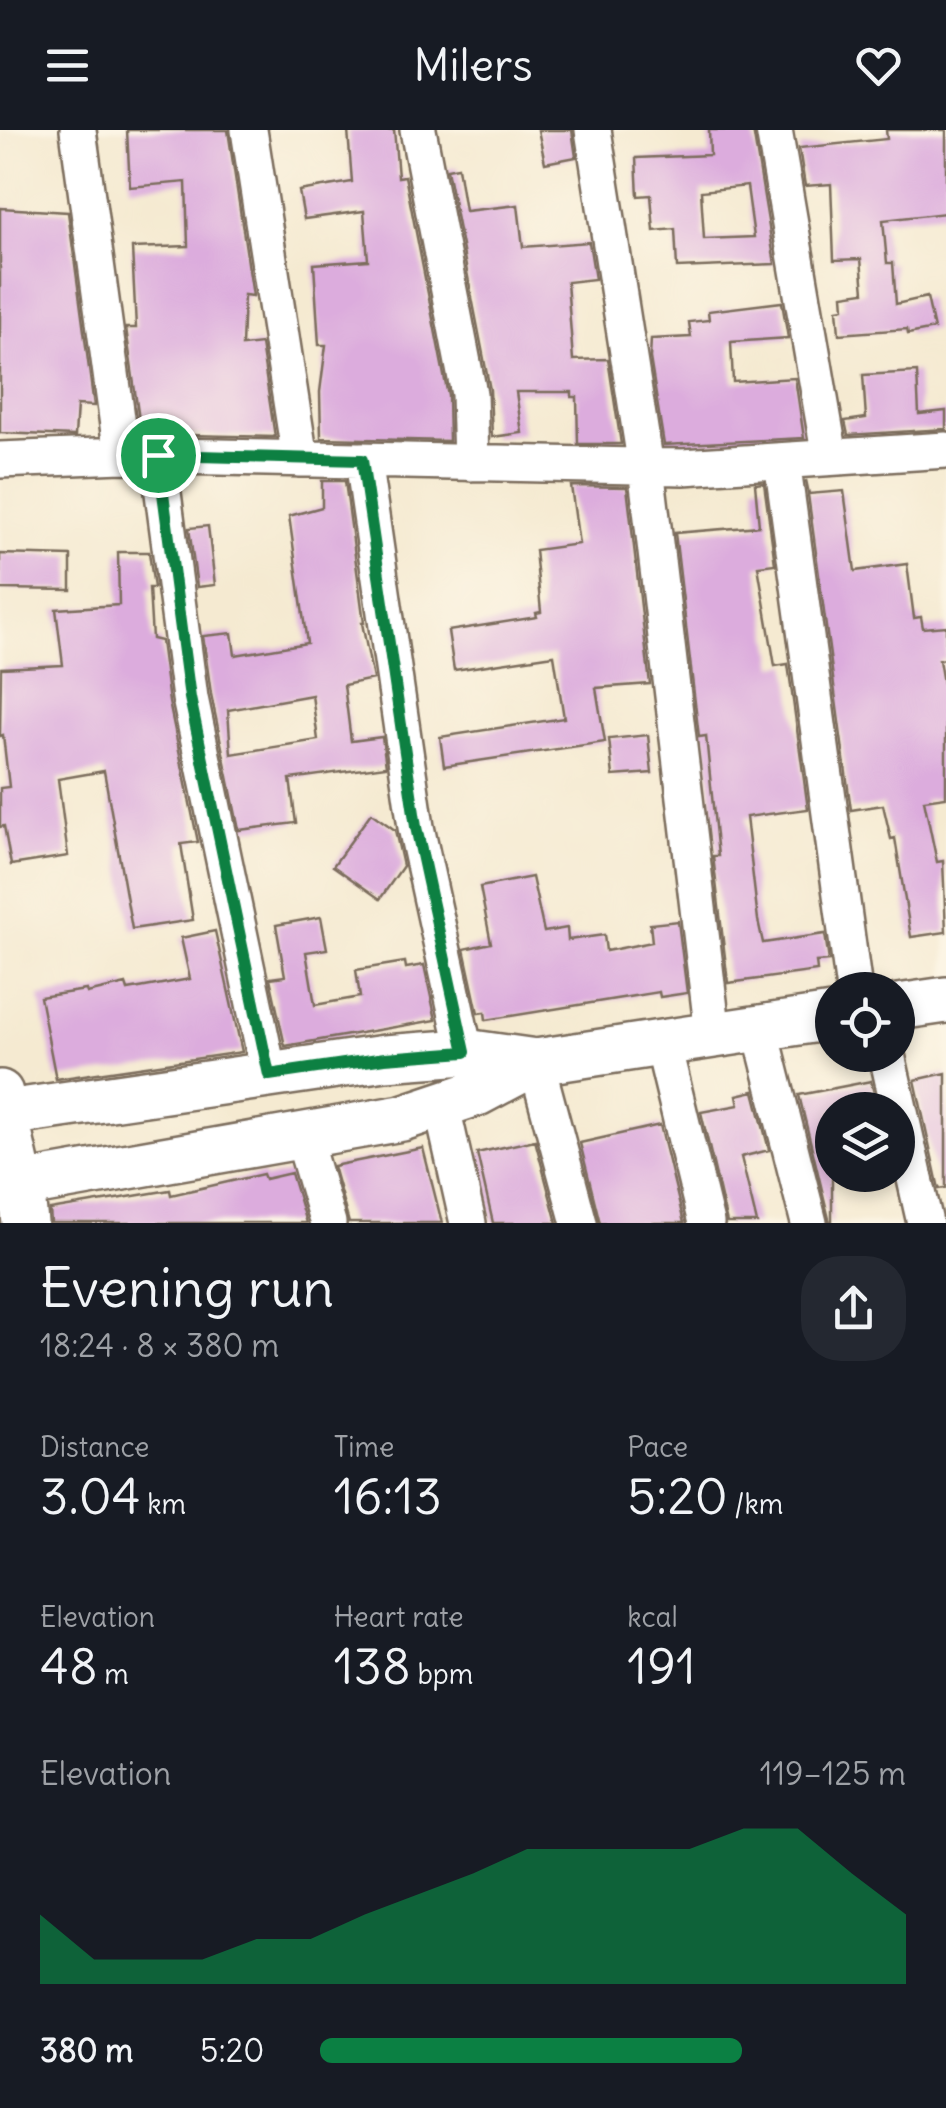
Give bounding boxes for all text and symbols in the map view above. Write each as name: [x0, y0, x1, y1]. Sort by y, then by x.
text: Milers: [413, 37, 533, 93]
icon: menu: [40, 38, 95, 93]
icon: heart: [851, 38, 906, 93]
pin: [116, 413, 201, 498]
icon: arrive: [131, 428, 186, 483]
map controls: [815, 972, 915, 1192]
button: locate: [815, 972, 915, 1072]
button: layers: [815, 1092, 915, 1192]
text: Evening run: [40, 1253, 334, 1322]
button: share: [801, 1256, 906, 1361]
text: 18:24 · 8 × 380 m: [40, 1325, 279, 1366]
text: Distance: [40, 1429, 149, 1465]
text: Time: [334, 1429, 394, 1465]
text: Pace: [627, 1429, 688, 1465]
text: 3.04: [40, 1465, 141, 1528]
text: 16:13: [334, 1465, 442, 1528]
text: 5:20: [627, 1465, 728, 1528]
text: km: [141, 1486, 186, 1522]
text: /km: [728, 1486, 783, 1522]
text: Elevation: [40, 1599, 155, 1635]
text: Heart rate: [334, 1599, 464, 1635]
text: kcal: [627, 1599, 678, 1635]
text: 48: [40, 1635, 98, 1698]
text: 138: [334, 1635, 411, 1698]
text: 191: [627, 1635, 696, 1698]
text: m: [98, 1656, 129, 1692]
text: bpm: [411, 1656, 473, 1692]
text: Elevation: [40, 1753, 171, 1794]
text: 119–125 m: [760, 1753, 906, 1794]
text: 380 m: [40, 2030, 133, 2071]
text: 5:20: [200, 2030, 264, 2071]

